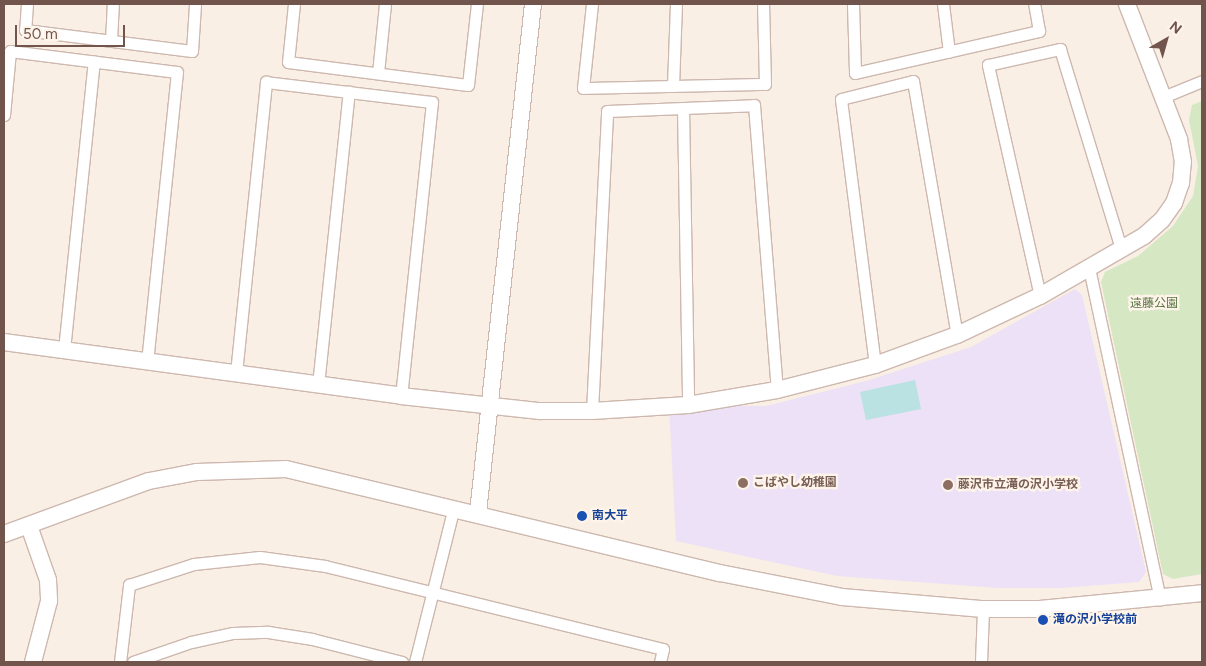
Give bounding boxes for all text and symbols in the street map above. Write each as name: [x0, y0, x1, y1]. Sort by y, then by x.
scale bar: [18, 15, 128, 47]
north arrow: [1141, 15, 1191, 65]
text: N: [1166, 18, 1185, 38]
text: 50 m: [23, 25, 58, 43]
park label: 遠藤公園: [1130, 297, 1178, 311]
place label: こばやし幼稚園: [753, 476, 837, 490]
marker: こばやし幼稚園: [737, 477, 749, 489]
place label: 藤沢市立滝の沢小学校: [958, 478, 1078, 492]
marker: 藤沢市立滝の沢小学校: [942, 479, 954, 491]
place label: 南大平: [592, 509, 628, 523]
marker: 南大平: [576, 510, 588, 522]
place label: 滝の沢小学校前: [1053, 613, 1137, 627]
marker: 滝の沢小学校前: [1037, 614, 1049, 626]

